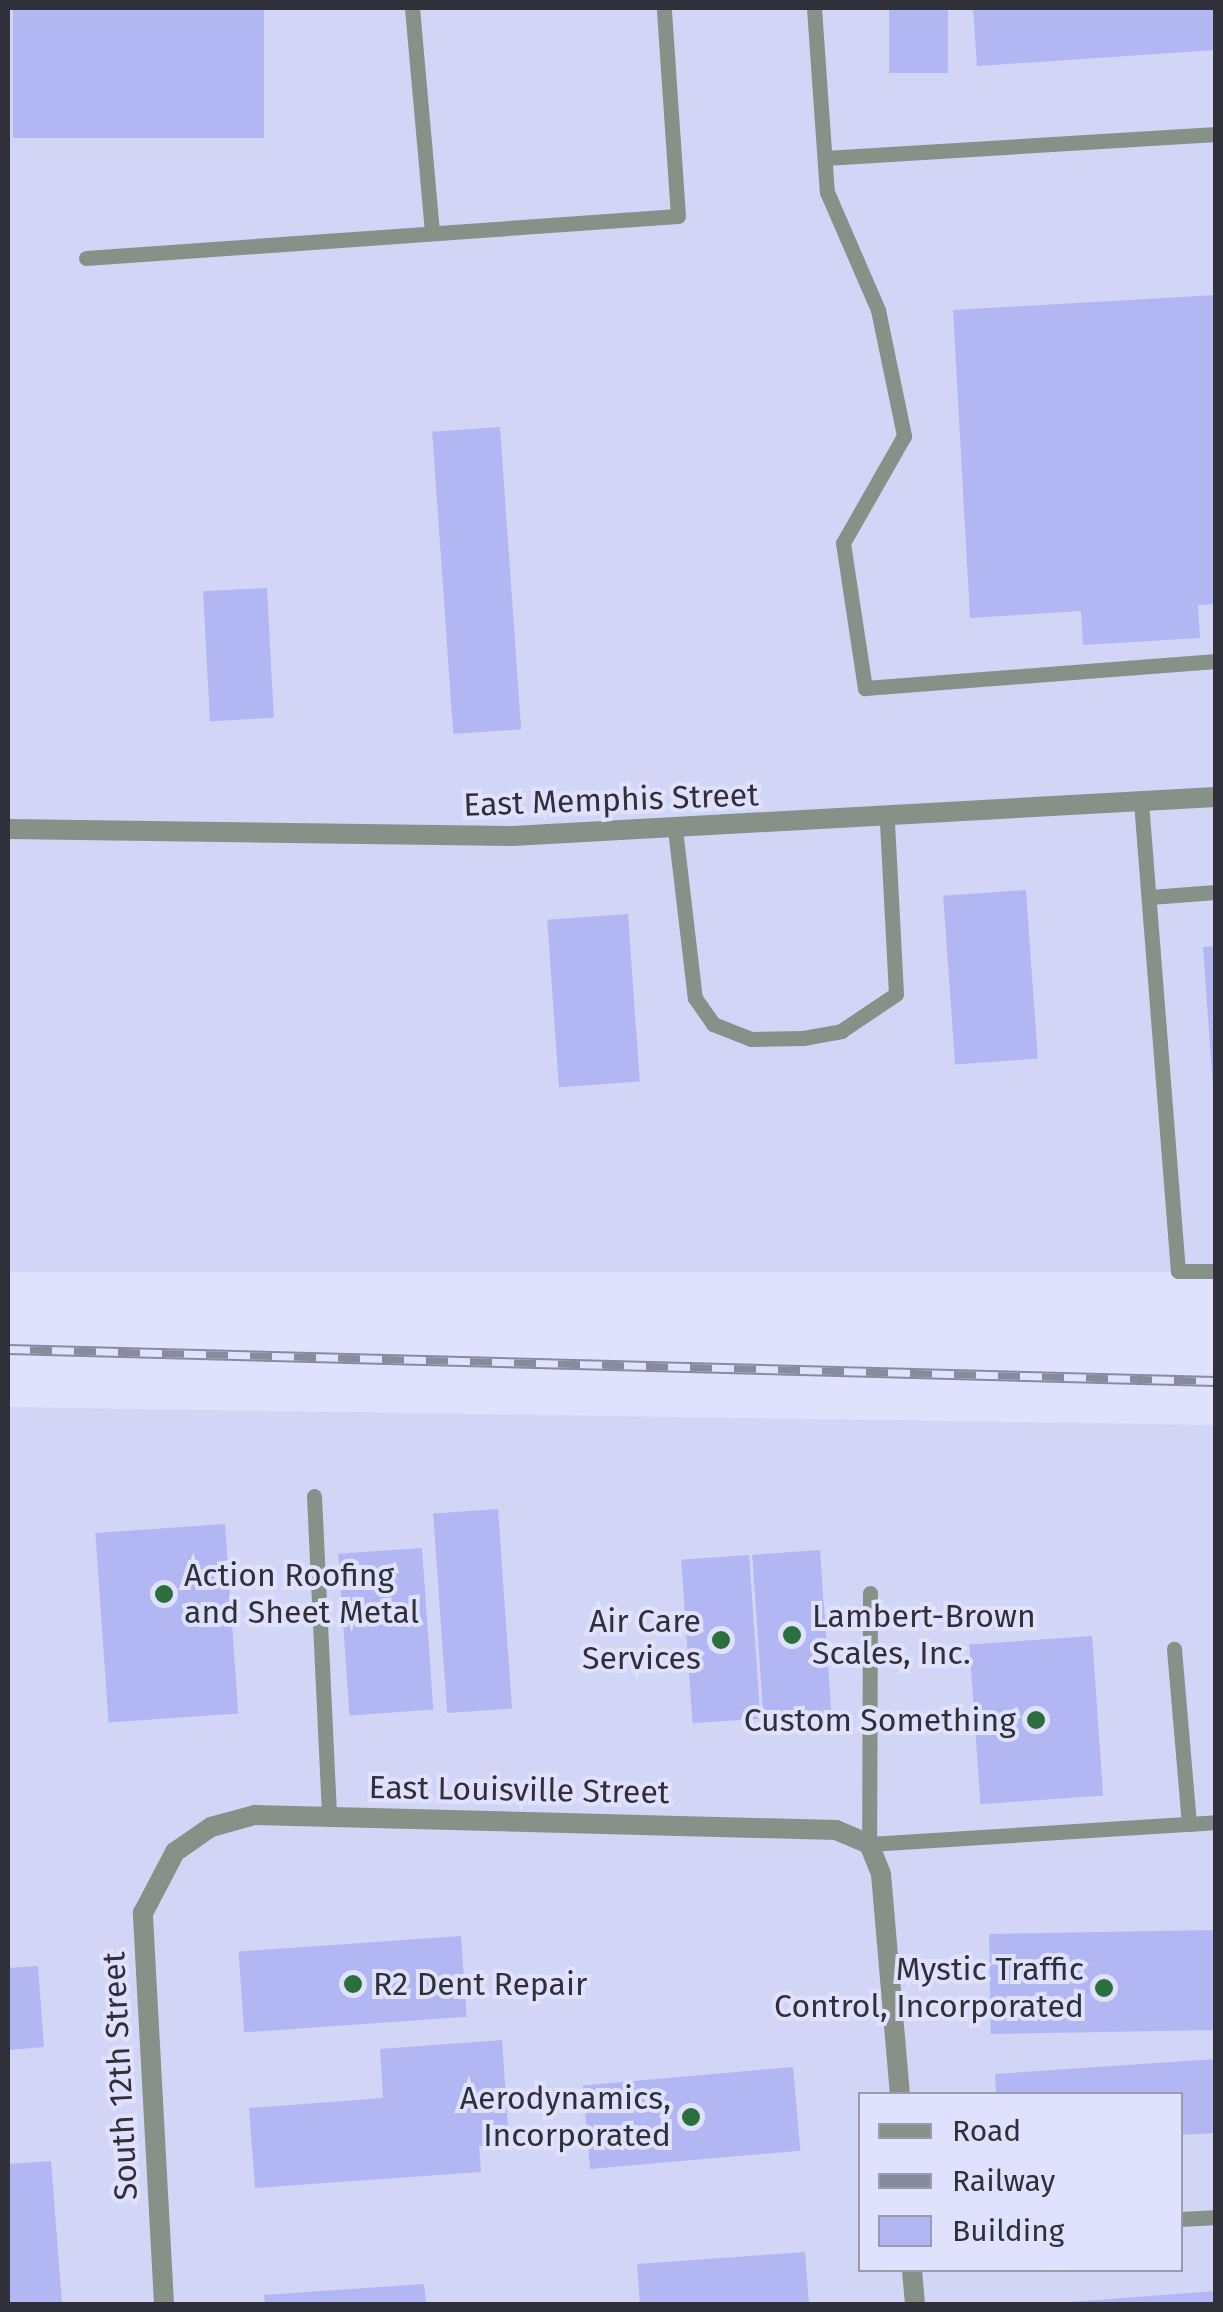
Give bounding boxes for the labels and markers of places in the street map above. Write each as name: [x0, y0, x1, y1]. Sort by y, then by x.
place label: Action Roofing and Sheet Metal: [184, 1557, 419, 1632]
marker: Action Roofing and Sheet Metal: [153, 1583, 175, 1605]
place label: Lambert-Brown Scales, Inc.: [812, 1598, 1036, 1673]
place label: Air Care Services: [582, 1603, 701, 1678]
marker: Lambert-Brown Scales, Inc.: [781, 1624, 803, 1646]
marker: Air Care Services: [710, 1629, 732, 1651]
place label: Custom Something: [744, 1701, 1016, 1739]
marker: Custom Something: [1025, 1709, 1047, 1731]
place label: Mystic Traffic Control, Incorporated: [774, 1951, 1084, 2026]
place label: R2 Dent Repair: [373, 1965, 587, 2003]
marker: R2 Dent Repair: [342, 1973, 364, 1995]
marker: Mystic Traffic Control, Incorporated: [1093, 1977, 1115, 1999]
place label: Aerodynamics, Incorporated: [460, 2080, 671, 2155]
marker: Aerodynamics, Incorporated: [680, 2106, 702, 2128]

